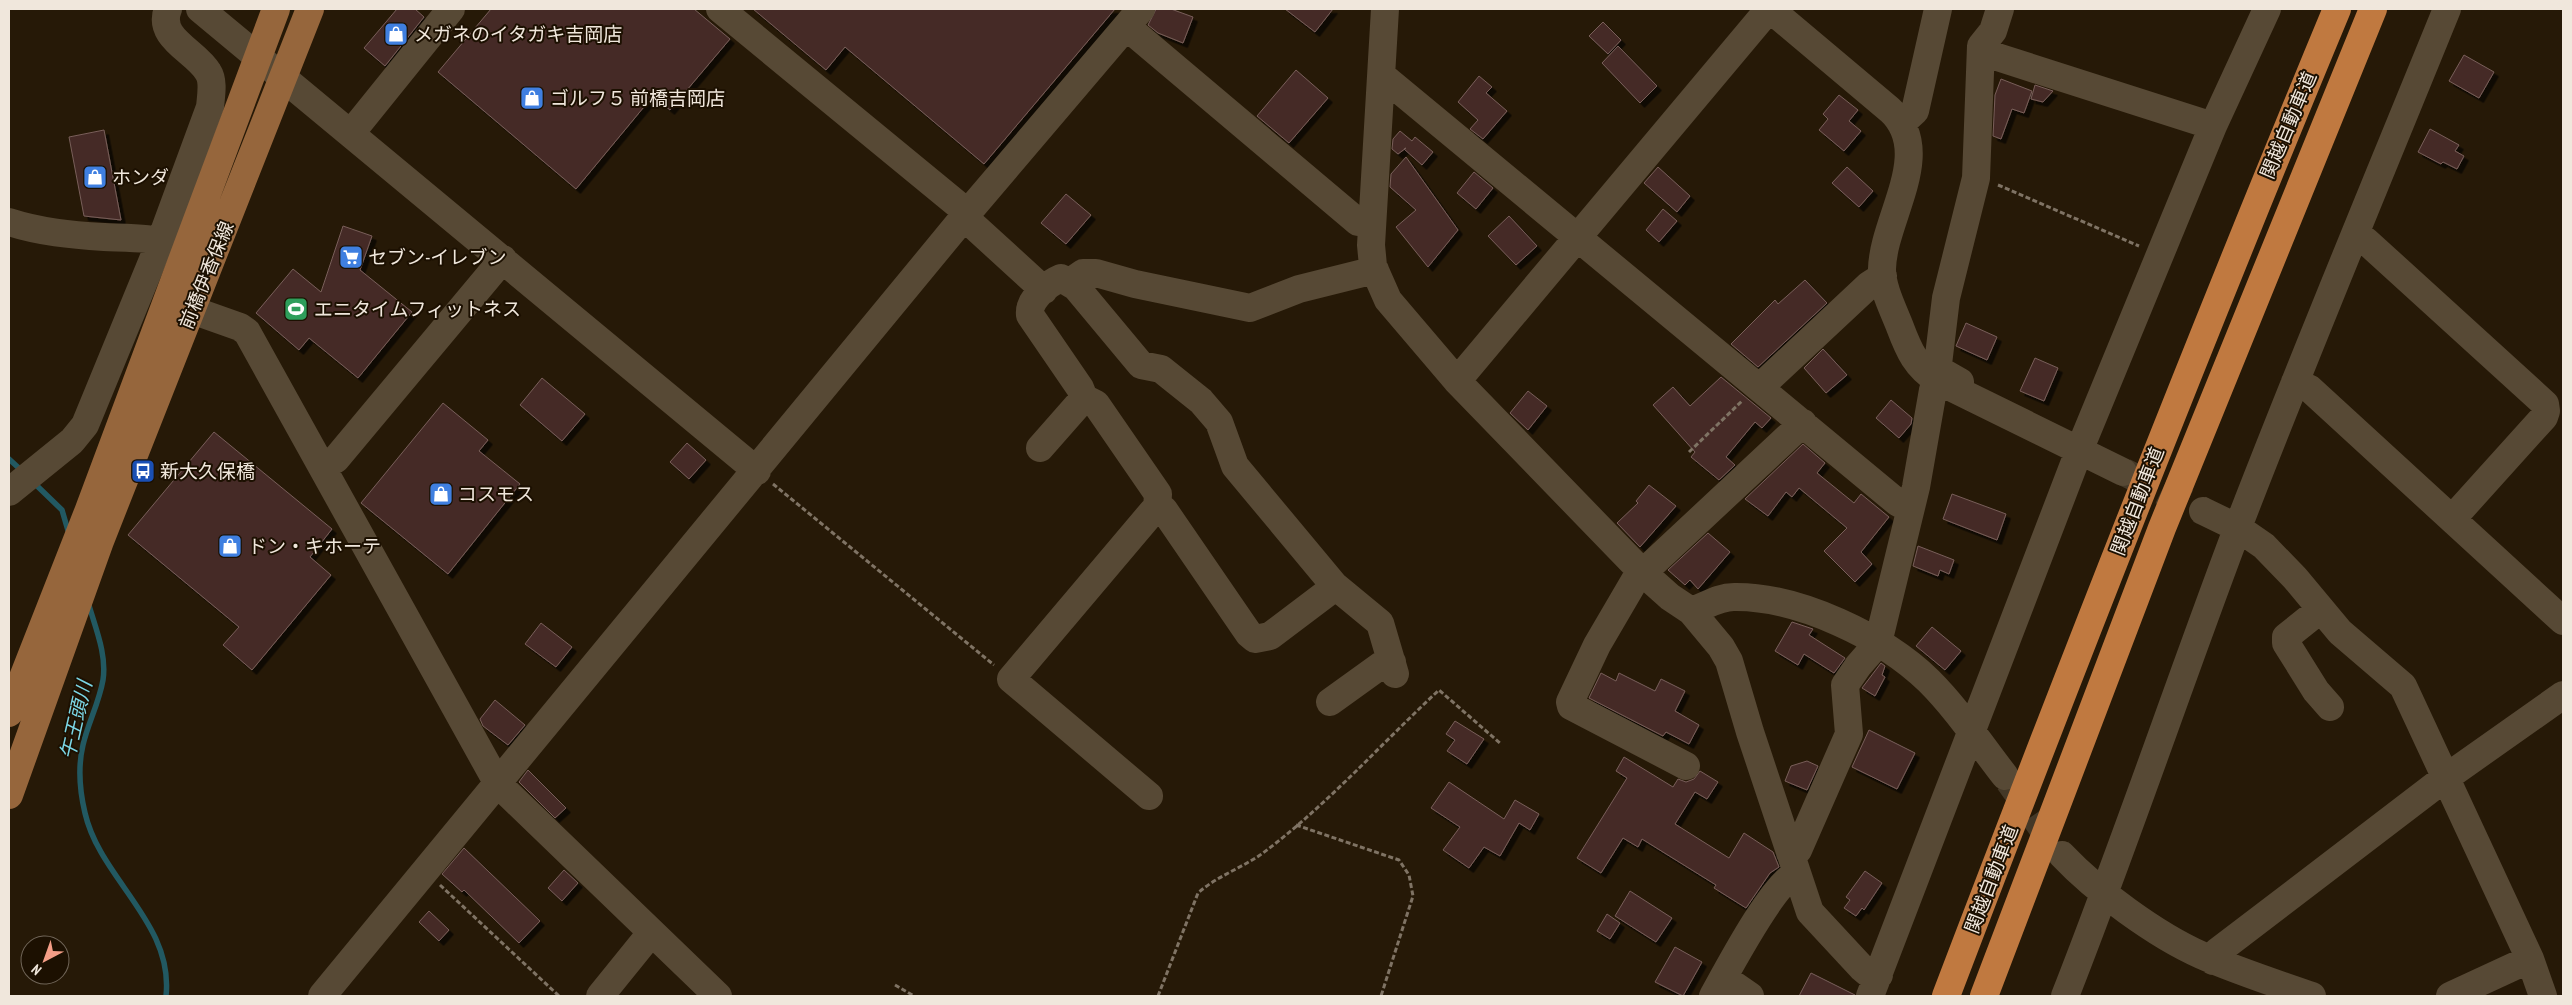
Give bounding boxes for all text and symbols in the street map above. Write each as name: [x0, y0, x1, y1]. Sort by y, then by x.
shop icon: メガネのイタガキ吉岡店: [383, 21, 409, 47]
place label: メガネのイタガキ吉岡店: [414, 22, 622, 46]
street label: 関越自動車道: [2255, 68, 2321, 182]
shop icon: ゴルフ５ 前橋吉岡店: [519, 85, 545, 111]
place label: ゴルフ５ 前橋吉岡店: [550, 86, 725, 110]
shop icon: ホンダ: [82, 164, 108, 190]
place label: ホンダ: [112, 165, 169, 189]
street label: 前橋伊香保線: [174, 218, 238, 332]
supermarket icon: セブン-イレブン: [338, 244, 364, 270]
place label: セブン-イレブン: [368, 245, 507, 269]
sports icon: エニタイムフィットネス: [283, 296, 309, 322]
place label: エニタイムフィットネス: [314, 297, 521, 321]
street label: 関越自動車道: [2105, 443, 2169, 559]
bus stop icon: 新大久保橋: [130, 458, 156, 484]
place label: 新大久保橋: [160, 459, 255, 483]
shop icon: コスモス: [428, 481, 454, 507]
place label: コスモス: [458, 482, 534, 506]
shop icon: ドン・キホーテ: [217, 533, 243, 559]
place label: ドン・キホーテ: [248, 534, 381, 558]
water label: 午王頭川: [54, 676, 98, 762]
street label: 関越自動車道: [1959, 821, 2023, 937]
north arrow: [20, 935, 70, 985]
text: N: [28, 961, 45, 979]

